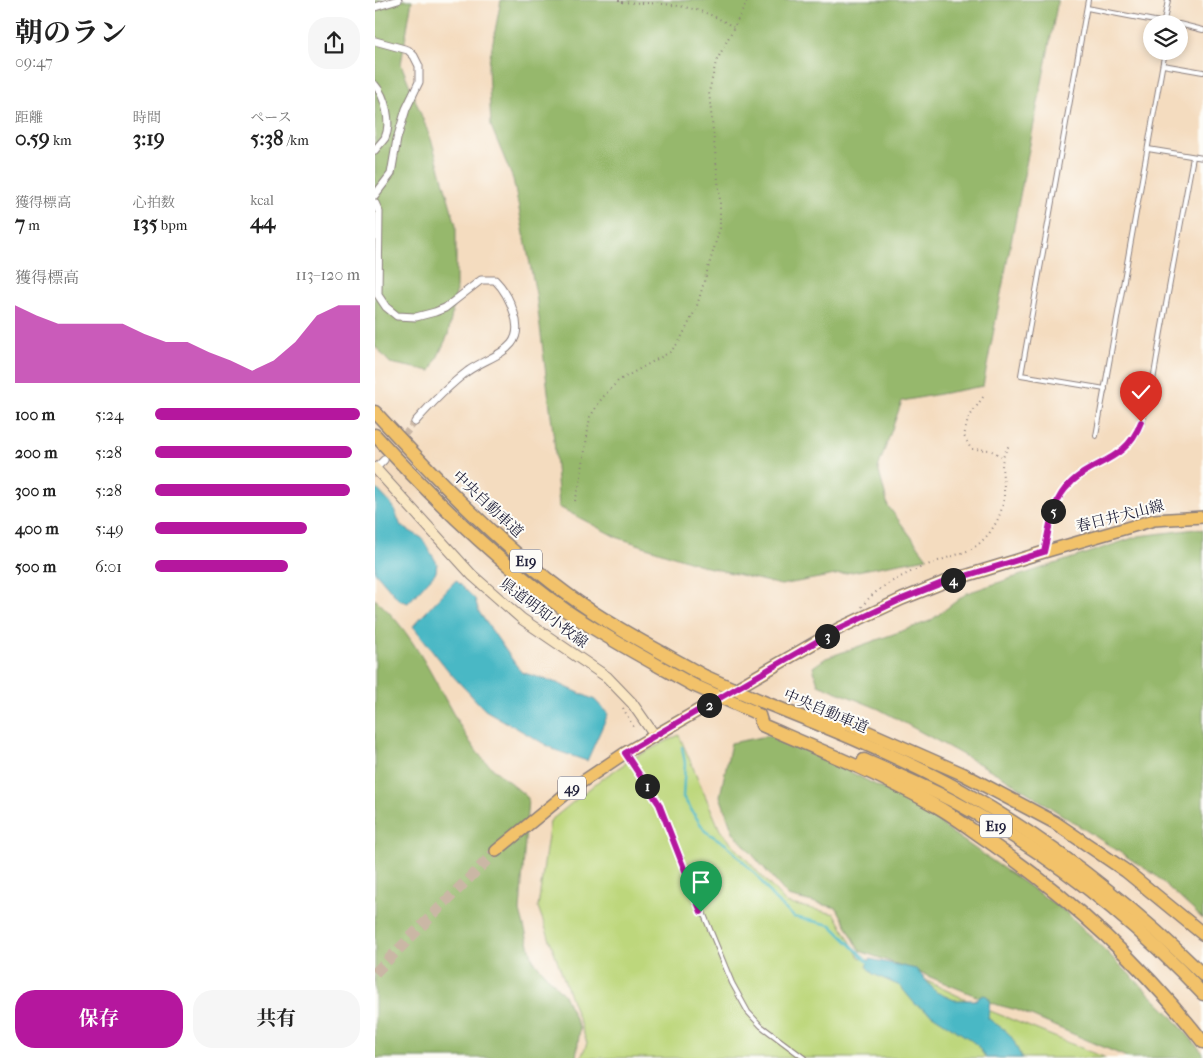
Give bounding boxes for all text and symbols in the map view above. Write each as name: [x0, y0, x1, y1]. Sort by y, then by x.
map controls: [1143, 15, 1188, 60]
button: layers: [1143, 15, 1188, 60]
text: 朝のラン: [15, 16, 127, 49]
button: share: [308, 17, 360, 69]
text: 09:47: [15, 52, 53, 71]
text: 距離: [15, 109, 43, 126]
text: 時間: [133, 109, 161, 126]
text: ペース: [250, 109, 292, 126]
text: 0.59: [15, 126, 50, 150]
text: 3:19: [133, 126, 165, 150]
text: 5:38: [250, 126, 284, 150]
text: km: [50, 132, 72, 149]
text: /km: [284, 132, 309, 149]
text: kcal: [250, 192, 274, 209]
text: 獲得標高: [15, 194, 71, 211]
text: 心拍数: [133, 194, 175, 211]
text: 44: [250, 209, 275, 233]
text: 7: [15, 211, 25, 235]
text: 135: [133, 211, 158, 235]
text: m: [25, 217, 40, 234]
text: bpm: [158, 217, 187, 234]
text: 113–120 m: [296, 265, 360, 284]
text: 獲得標高: [15, 268, 79, 287]
pin: [1120, 371, 1162, 422]
icon: check: [1127, 378, 1155, 406]
text: 100 m: [15, 405, 55, 424]
text: 5:24: [95, 405, 123, 424]
text: 200 m: [15, 443, 58, 462]
text: 5:28: [95, 443, 122, 462]
street label: 中央自動車道: [449, 467, 527, 541]
text: 300 m: [15, 481, 56, 500]
text: 5:28: [95, 481, 122, 500]
street label: 春日井犬山線: [1074, 496, 1166, 536]
pin: 5: [1041, 498, 1065, 524]
text: 5: [1050, 503, 1057, 520]
text: 400 m: [15, 519, 59, 538]
text: 5:49: [95, 519, 124, 538]
road number: E19: [510, 550, 542, 572]
text: 500 m: [15, 557, 56, 576]
text: 6:01: [95, 557, 122, 576]
pin: 4: [941, 568, 965, 592]
text: 4: [949, 572, 958, 589]
street label: 県道明知小牧線: [497, 574, 591, 652]
pin: 3: [815, 624, 839, 648]
text: 3: [825, 628, 830, 645]
street label: 中央自動車道: [781, 685, 871, 737]
pin: 2: [697, 692, 721, 718]
text: 2: [706, 697, 713, 714]
pin: 1: [635, 774, 659, 798]
road number: 49: [558, 776, 586, 800]
text: 1: [645, 778, 650, 795]
road number: E19: [980, 814, 1012, 838]
pin: [680, 861, 722, 912]
icon: arrive: [687, 868, 715, 896]
button: 保存: [15, 990, 183, 1048]
button: 共有: [193, 990, 360, 1048]

